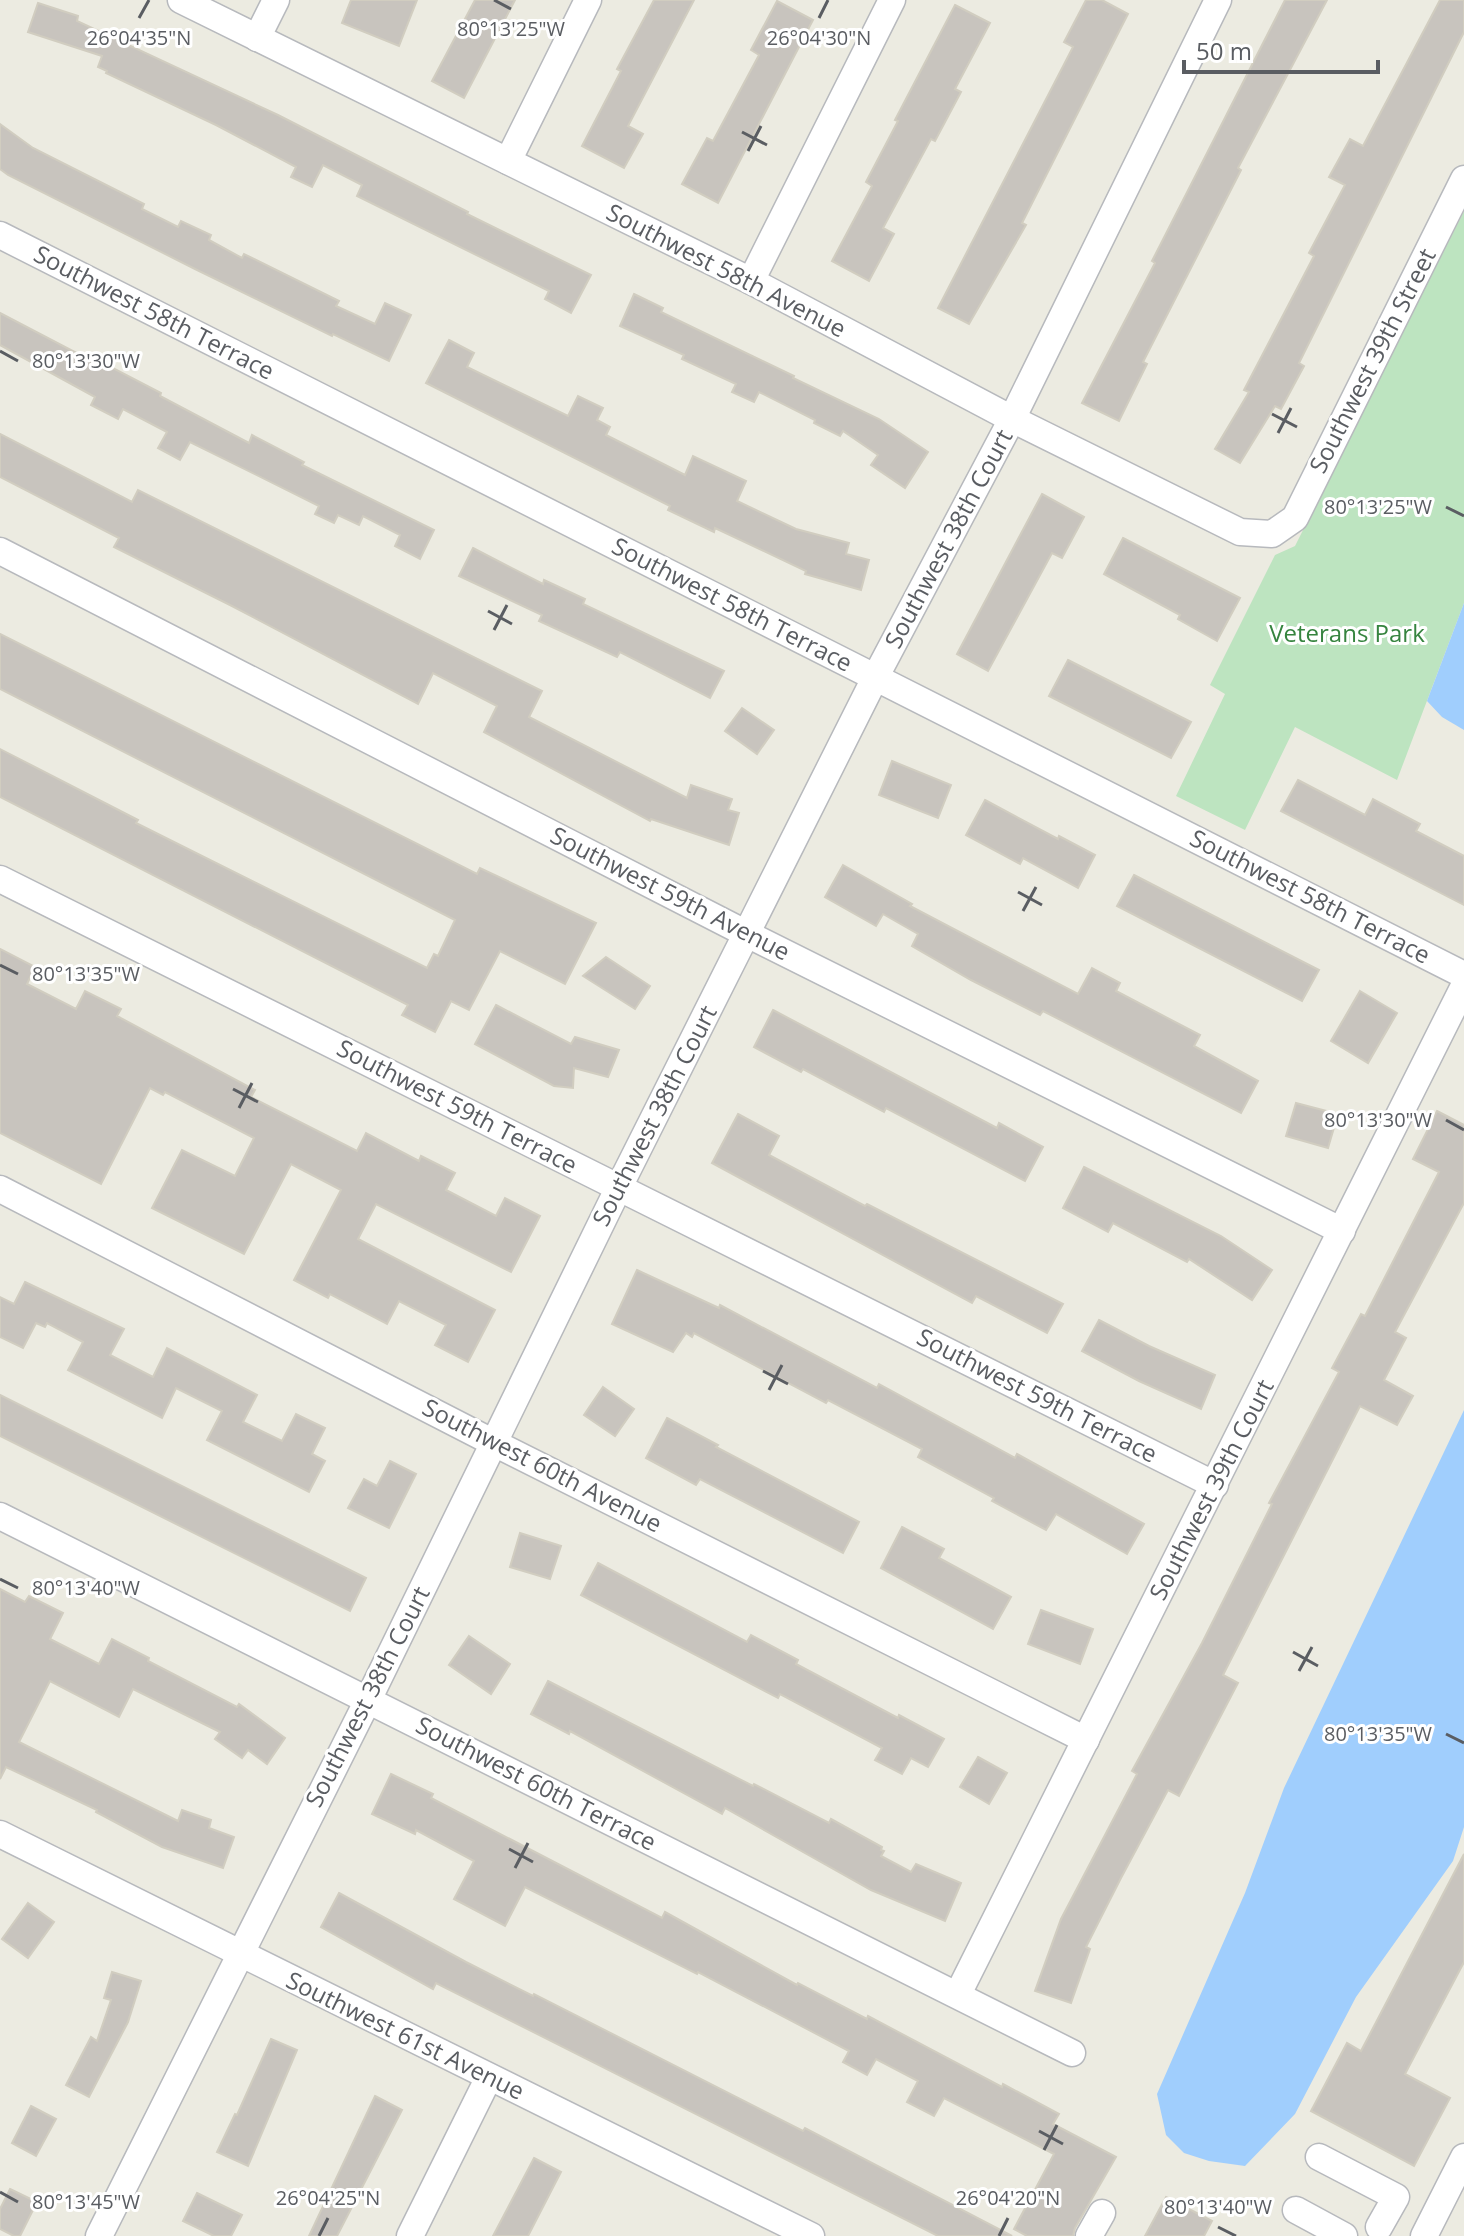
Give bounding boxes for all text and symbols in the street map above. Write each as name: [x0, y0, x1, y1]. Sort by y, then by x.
text: 80°13'25"W: [457, 15, 566, 42]
text: 26°04'35"N: [87, 24, 191, 51]
text: 26°04'30"N: [767, 24, 871, 51]
scale bar: [1184, 24, 1378, 74]
text: 50 m: [1196, 34, 1252, 67]
street label: Southwest 58th Avenue: [601, 195, 852, 344]
street label: Southwest 58th Terrace: [29, 237, 280, 387]
street label: Southwest 39th Street: [1301, 242, 1443, 478]
text: 80°13'30"W: [32, 347, 141, 374]
street label: Southwest 38th Court: [876, 423, 1019, 654]
text: 80°13'25"W: [1324, 493, 1433, 520]
street label: Southwest 58th Terrace: [607, 529, 858, 679]
park label: Veterans Park: [1269, 616, 1425, 649]
street label: Southwest 59th Avenue: [545, 818, 796, 967]
street label: Southwest 58th Terrace: [1185, 821, 1436, 971]
text: 80°13'35"W: [32, 960, 141, 987]
street label: Southwest 38th Court: [584, 999, 724, 1231]
street label: Southwest 59th Terrace: [332, 1031, 583, 1181]
text: 80°13'30"W: [1324, 1106, 1433, 1133]
street label: Southwest 59th Terrace: [912, 1320, 1163, 1470]
street label: Southwest 39th Court: [1141, 1373, 1281, 1605]
street label: Southwest 60th Avenue: [417, 1390, 668, 1539]
text: 80°13'40"W: [32, 1574, 141, 1601]
street label: Southwest 38th Court: [297, 1580, 437, 1812]
street label: Southwest 60th Terrace: [411, 1708, 662, 1858]
text: 80°13'35"W: [1324, 1720, 1433, 1747]
street label: Southwest 61st Avenue: [281, 1963, 530, 2107]
text: 26°04'25"N: [276, 2184, 380, 2211]
text: 26°04'20"N: [956, 2184, 1060, 2211]
text: 80°13'45"W: [32, 2188, 141, 2215]
text: 80°13'40"W: [1164, 2193, 1273, 2220]

